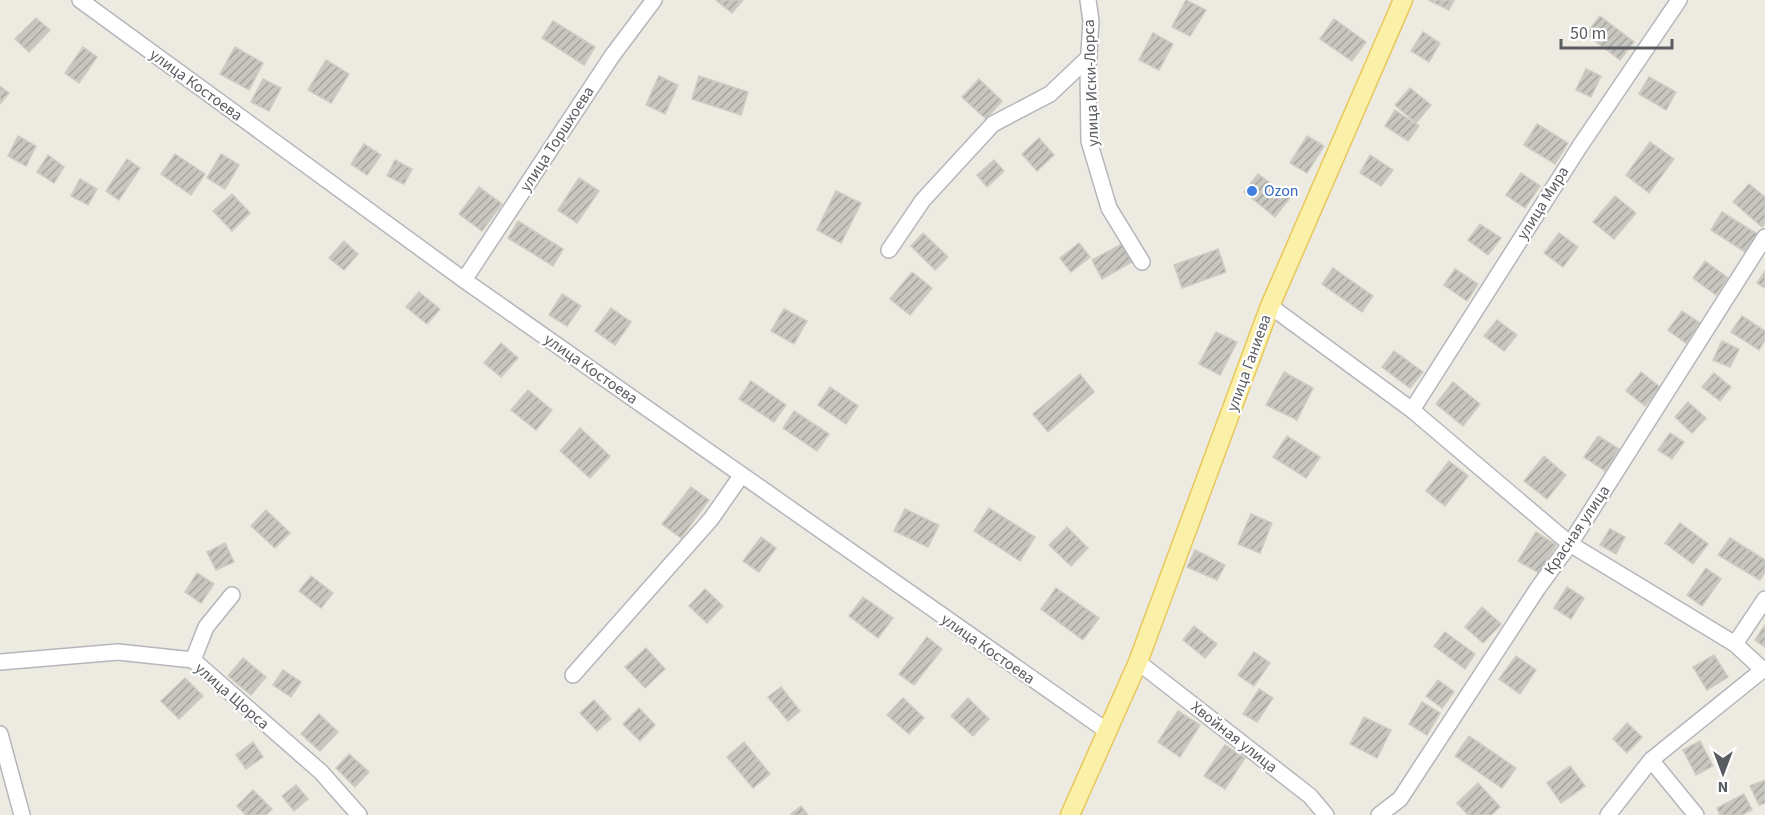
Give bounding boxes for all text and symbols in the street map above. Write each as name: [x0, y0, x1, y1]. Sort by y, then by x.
scale bar: [1561, 12, 1672, 50]
street label: улица Иски-Лорса: [1078, 19, 1104, 147]
text: 50 m: [1570, 21, 1606, 46]
street label: улица Костоева: [145, 44, 247, 126]
street label: улица Торшхоева: [515, 82, 599, 196]
street label: улица Мира: [1512, 162, 1574, 244]
place label: Ozon: [1264, 180, 1299, 202]
marker: Ozon: [1245, 184, 1259, 198]
street label: улица Ганиева: [1221, 311, 1277, 415]
street label: улица Костоева: [540, 328, 642, 410]
street label: Красная улица: [1539, 481, 1615, 579]
street label: улица Костоева: [937, 608, 1039, 690]
street label: улица Щорса: [190, 657, 274, 735]
street label: Хвойная улица: [1186, 696, 1282, 778]
north arrow: [1693, 743, 1753, 803]
text: N: [1718, 776, 1728, 798]

